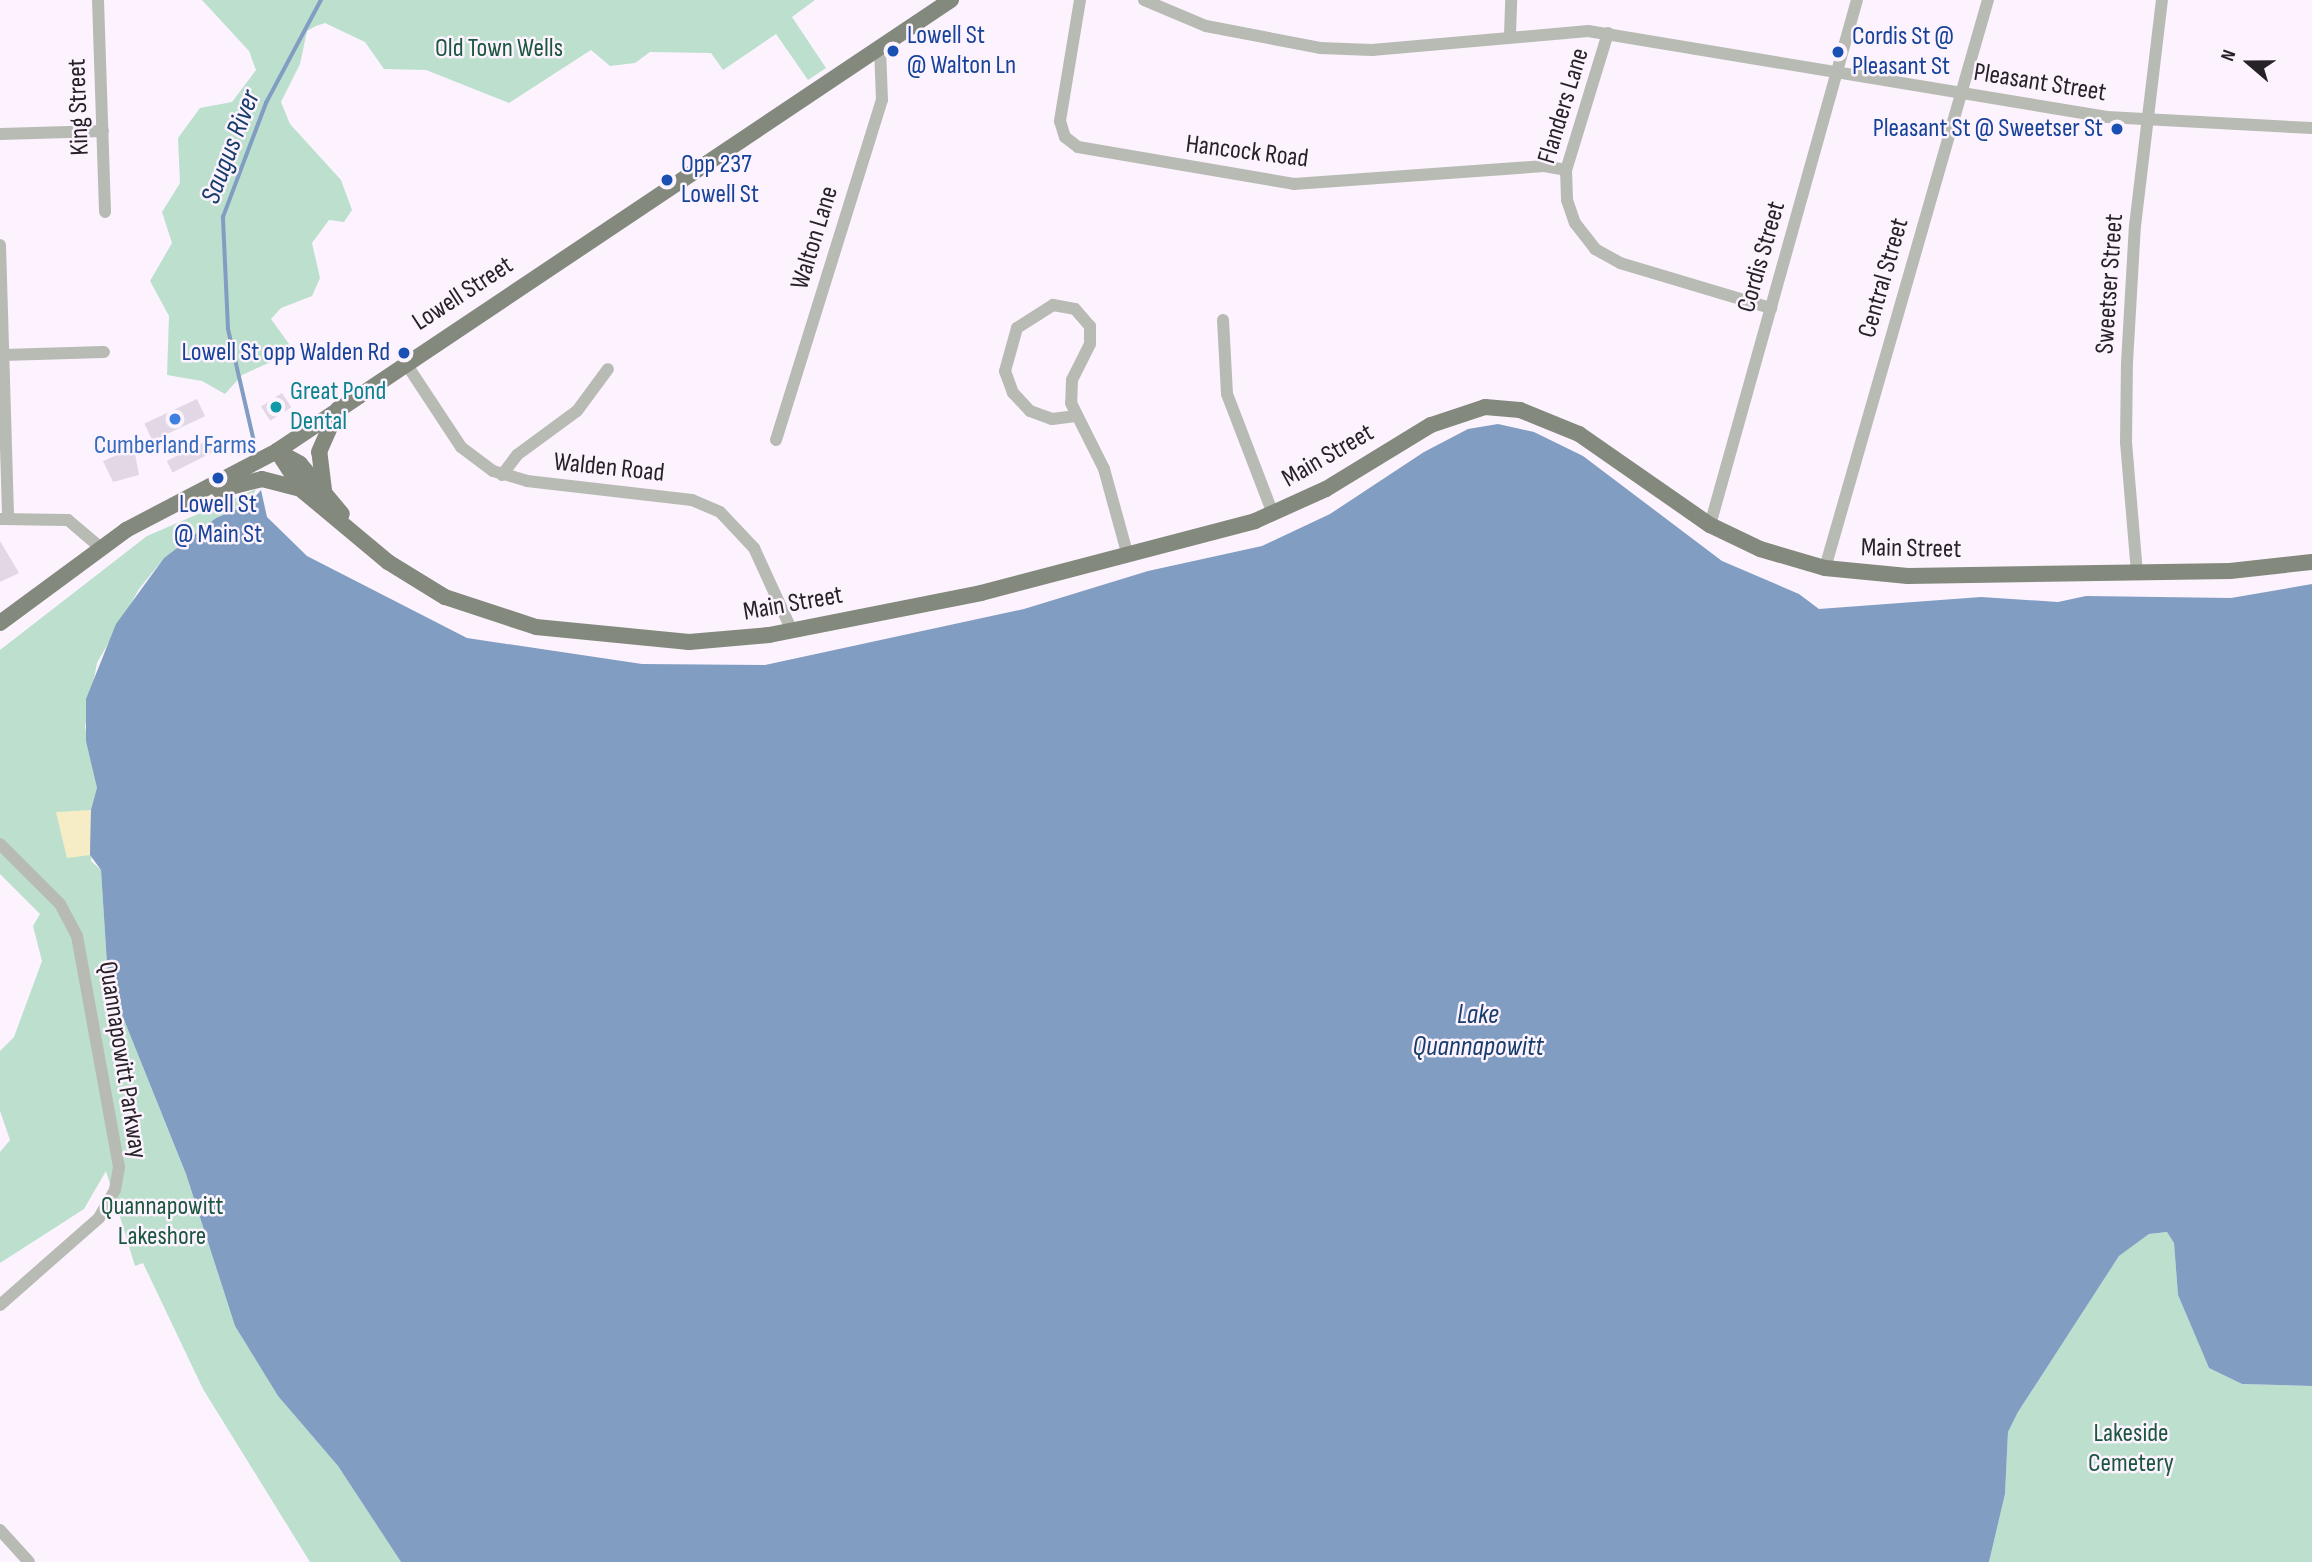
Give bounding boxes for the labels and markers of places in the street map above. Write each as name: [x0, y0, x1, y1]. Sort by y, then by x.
place label: Lowell St @ Walton Ln: [907, 20, 1016, 82]
place label: Cordis St @ Pleasant St: [1852, 21, 1954, 82]
marker: Lowell St @ Walton Ln: [885, 43, 901, 59]
marker: Cordis St @ Pleasant St: [1830, 44, 1846, 60]
place label: Pleasant St @ Sweetser St: [1873, 113, 2103, 145]
marker: Pleasant St @ Sweetser St: [2109, 121, 2125, 137]
place label: Opp 237 Lowell St: [681, 149, 759, 210]
marker: Opp 237 Lowell St: [659, 172, 675, 188]
place label: Lowell St opp Walden Rd: [181, 337, 390, 369]
marker: Lowell St opp Walden Rd: [396, 345, 412, 361]
place label: Great Pond Dental: [290, 376, 386, 438]
marker: Great Pond Dental: [268, 399, 284, 415]
marker: Cumberland Farms: [167, 411, 183, 427]
place label: Cumberland Farms: [94, 430, 256, 462]
marker: Lowell St @ Main St: [210, 470, 226, 486]
place label: Lowell St @ Main St: [174, 489, 262, 550]

